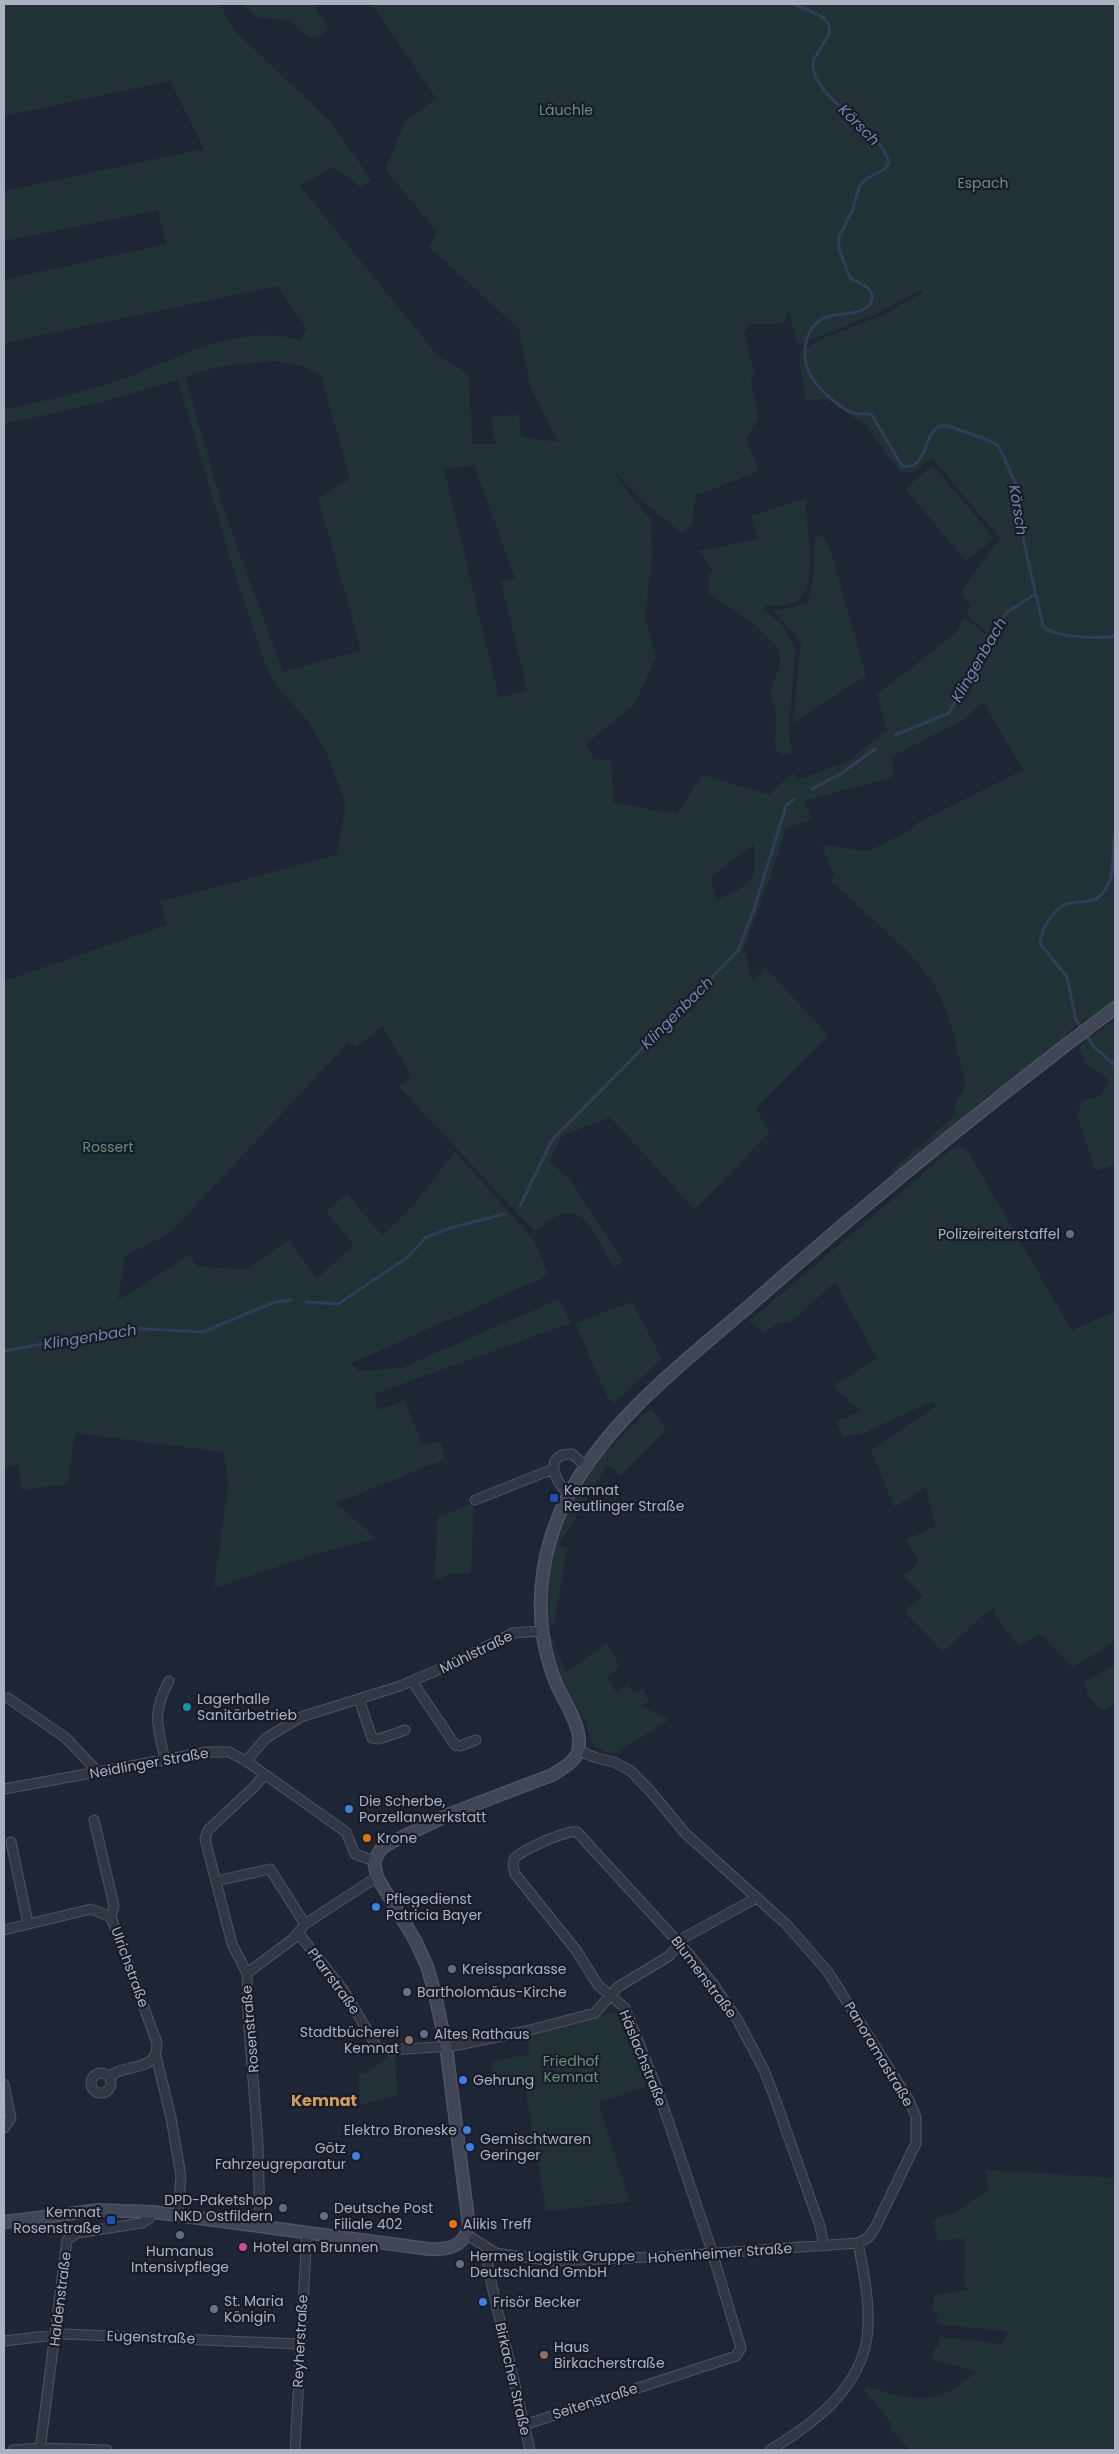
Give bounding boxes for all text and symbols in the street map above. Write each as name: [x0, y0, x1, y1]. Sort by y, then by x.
water label: Körsch: [834, 99, 885, 150]
park label: Läuchle: [539, 100, 593, 120]
park label: Espach: [958, 173, 1008, 193]
water label: Körsch: [1004, 483, 1033, 537]
water label: Klingenbach: [946, 614, 1011, 706]
water label: Klingenbach: [636, 972, 717, 1053]
park label: Rossert: [82, 1137, 134, 1157]
place label: Polizeireiterstaffel: [938, 1224, 1060, 1244]
marker: Polizeireiterstaffel: [1064, 1228, 1076, 1240]
water label: Klingenbach: [42, 1319, 138, 1354]
place label: Kemnat Reutlinger Straße: [564, 1480, 685, 1516]
marker: Kemnat Reutlinger Straße: [548, 1492, 560, 1504]
street label: Mühlstraße: [436, 1626, 516, 1678]
place label: Lagerhalle Sanitärbetrieb: [197, 1689, 297, 1725]
marker: Lagerhalle Sanitärbetrieb: [181, 1701, 193, 1713]
street label: Neidlinger Straße: [88, 1743, 210, 1783]
place label: Die Scherbe, Porzellanwerkstatt: [359, 1791, 486, 1827]
marker: Die Scherbe, Porzellanwerkstatt: [343, 1803, 355, 1815]
place label: Krone: [377, 1828, 418, 1848]
marker: Krone: [361, 1832, 373, 1844]
place label: Pflegedienst Patricia Bayer: [386, 1889, 482, 1925]
marker: Pflegedienst Patricia Bayer: [370, 1901, 382, 1913]
street label: Ulrichstraße: [106, 1924, 154, 2010]
street label: Blumenstraße: [666, 1932, 742, 2023]
street label: Pfarrstraße: [303, 1944, 365, 2019]
place label: Kreissparkasse: [462, 1959, 567, 1979]
marker: Kreissparkasse: [446, 1963, 458, 1975]
place label: Bartholomäus-Kirche: [417, 1982, 567, 2002]
street label: Rosenstraße: [236, 1984, 264, 2074]
marker: Bartholomäus-Kirche: [401, 1986, 413, 1998]
street label: Panoramastraße: [840, 1998, 918, 2111]
street label: Häslachstraße: [615, 2007, 672, 2109]
place label: Stadtbücherei Kemnat: [300, 2022, 399, 2058]
place label: Altes Rathaus: [434, 2024, 529, 2044]
marker: Altes Rathaus: [418, 2028, 430, 2040]
marker: Stadtbücherei Kemnat: [403, 2034, 415, 2046]
park label: Friedhof Kemnat: [543, 2051, 600, 2087]
place label: Gehrung: [473, 2070, 534, 2090]
marker: Gehrung: [457, 2074, 469, 2086]
district label: Kemnat: [291, 2089, 357, 2112]
place label: Elektro Broneske: [344, 2120, 457, 2140]
marker: Elektro Broneske: [461, 2124, 473, 2136]
place label: Gemischtwaren Geringer: [480, 2129, 591, 2165]
place label: Götz Fahrzeugreparatur: [215, 2138, 346, 2174]
marker: Gemischtwaren Geringer: [464, 2141, 476, 2153]
marker: Götz Fahrzeugreparatur: [350, 2150, 362, 2162]
place label: DPD-Paketshop NKD Ostfildern: [164, 2190, 273, 2226]
place label: Deutsche Post Filiale 402: [334, 2198, 433, 2234]
place label: Kemnat Rosenstraße: [13, 2202, 101, 2238]
marker: DPD-Paketshop NKD Ostfildern: [277, 2202, 289, 2214]
marker: Deutsche Post Filiale 402: [318, 2210, 330, 2222]
marker: Kemnat Rosenstraße: [105, 2214, 117, 2226]
place label: Alikis Treff: [463, 2214, 532, 2234]
marker: Alikis Treff: [447, 2218, 459, 2230]
marker: Humanus Intensivpflege: [174, 2229, 186, 2241]
place label: Hotel am Brunnen: [253, 2237, 379, 2257]
street label: Hohenheimer Straße: [647, 2238, 793, 2268]
place label: Humanus Intensivpflege: [131, 2241, 229, 2277]
marker: Hotel am Brunnen: [237, 2241, 249, 2253]
place label: Hermes Logistik Gruppe Deutschland GmbH: [470, 2246, 635, 2282]
street label: Haldenstraße: [44, 2250, 76, 2347]
marker: Hermes Logistik Gruppe Deutschland GmbH: [454, 2258, 466, 2270]
place label: St. Maria Königin: [224, 2291, 284, 2327]
place label: Frisör Becker: [493, 2292, 581, 2312]
street label: Reyherstraße: [288, 2294, 312, 2388]
marker: Frisör Becker: [477, 2296, 489, 2308]
marker: St. Maria Königin: [208, 2303, 220, 2315]
street label: Birkacher Straße: [490, 2321, 536, 2438]
street label: Eugenstraße: [106, 2325, 196, 2349]
place label: Haus Birkacherstraße: [554, 2337, 665, 2373]
marker: Haus Birkacherstraße: [538, 2349, 550, 2361]
street label: Seitenstraße: [550, 2378, 640, 2424]

